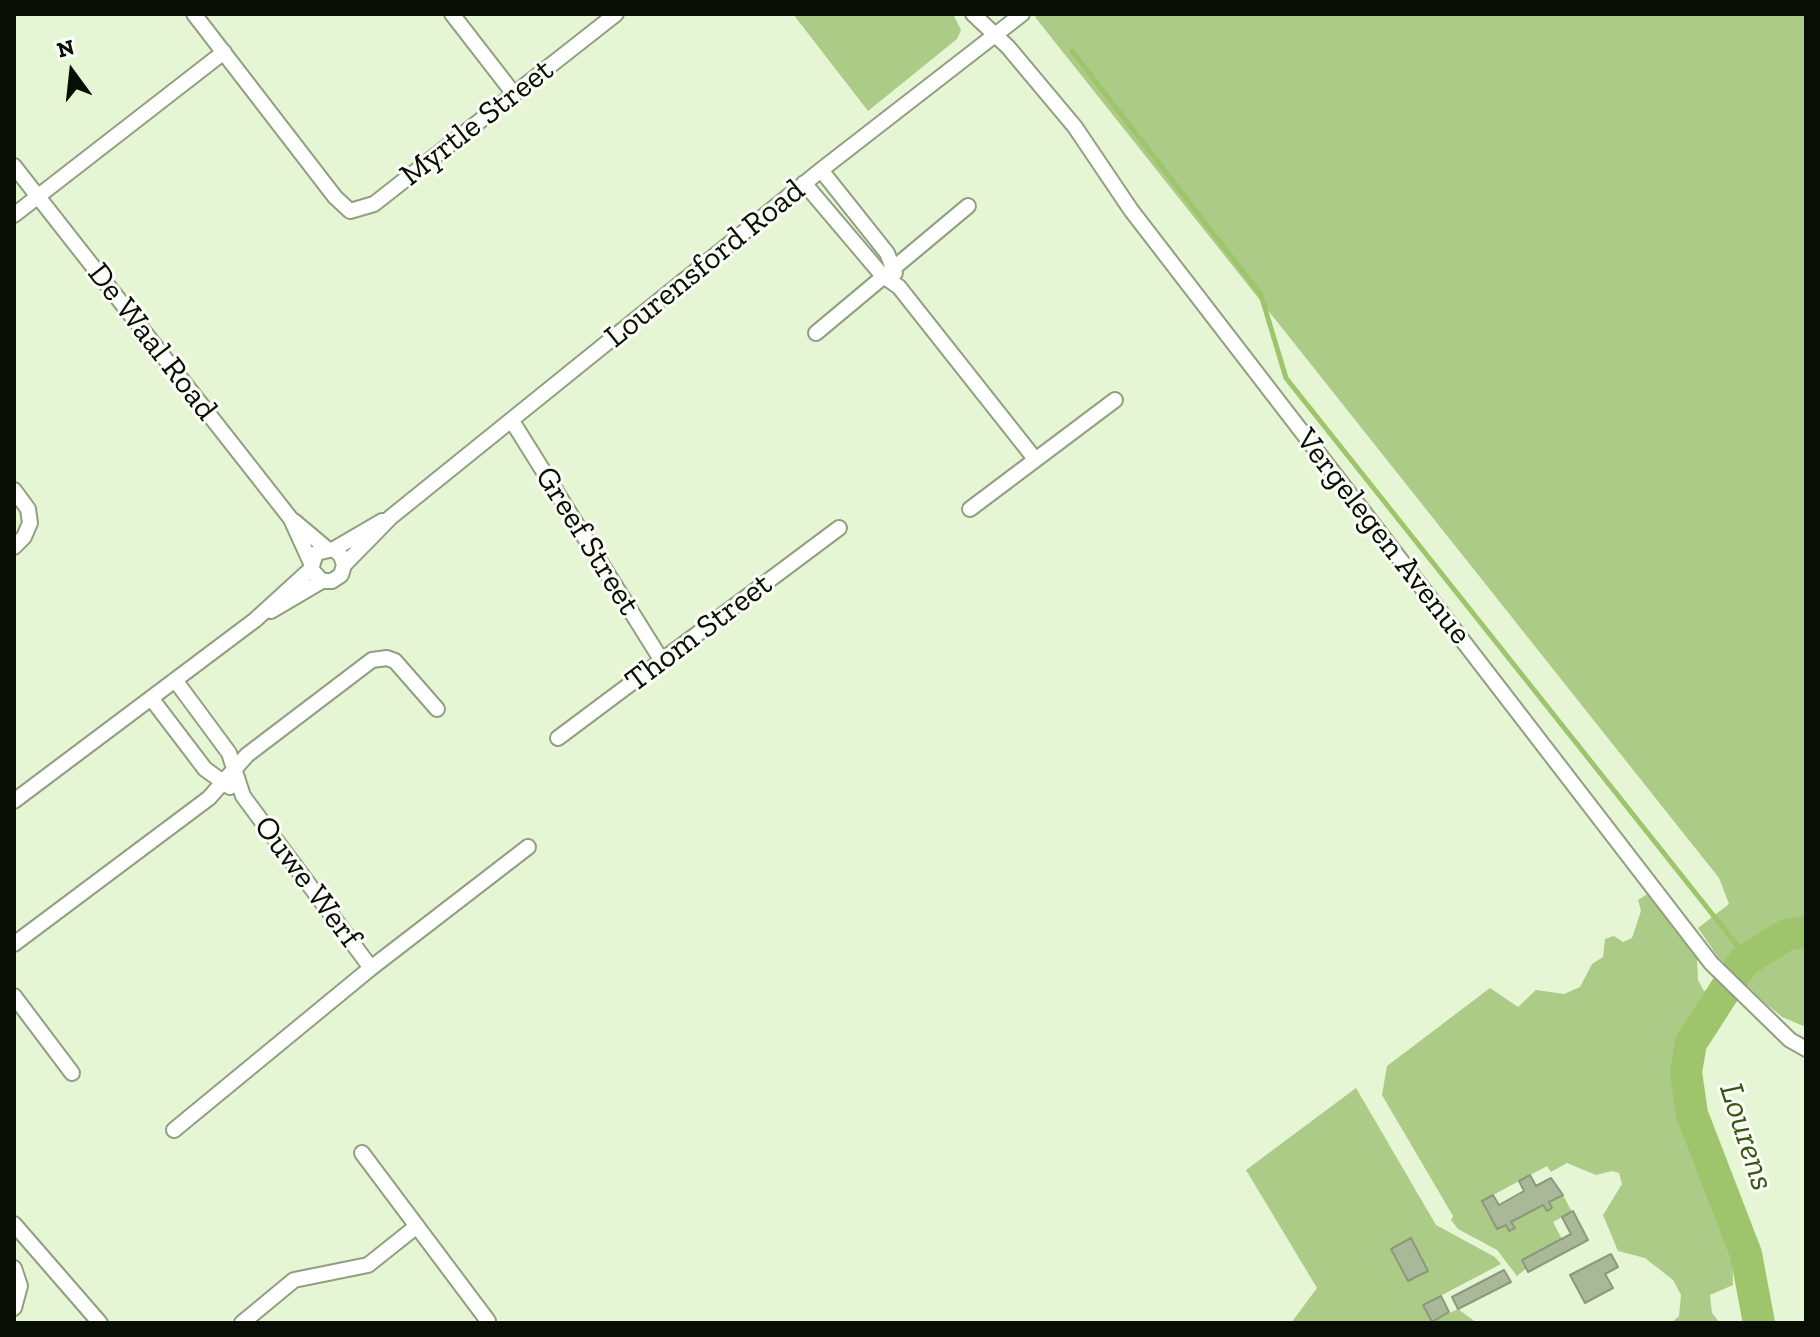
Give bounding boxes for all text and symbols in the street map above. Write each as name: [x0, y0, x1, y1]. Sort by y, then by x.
north arrow: [32, 32, 112, 112]
text: N: [54, 33, 77, 64]
street label: Myrtle Street: [393, 51, 561, 195]
street label: Lourensford Road: [597, 172, 813, 356]
street label: De Waal Road: [79, 256, 225, 428]
street label: Vergelegen Avenue: [1287, 422, 1479, 652]
street label: Greef Street: [526, 460, 648, 622]
street label: Thom Street: [618, 565, 780, 701]
street label: Ouwe Werf: [245, 809, 369, 955]
water label: Lourens: [1710, 1078, 1782, 1196]

